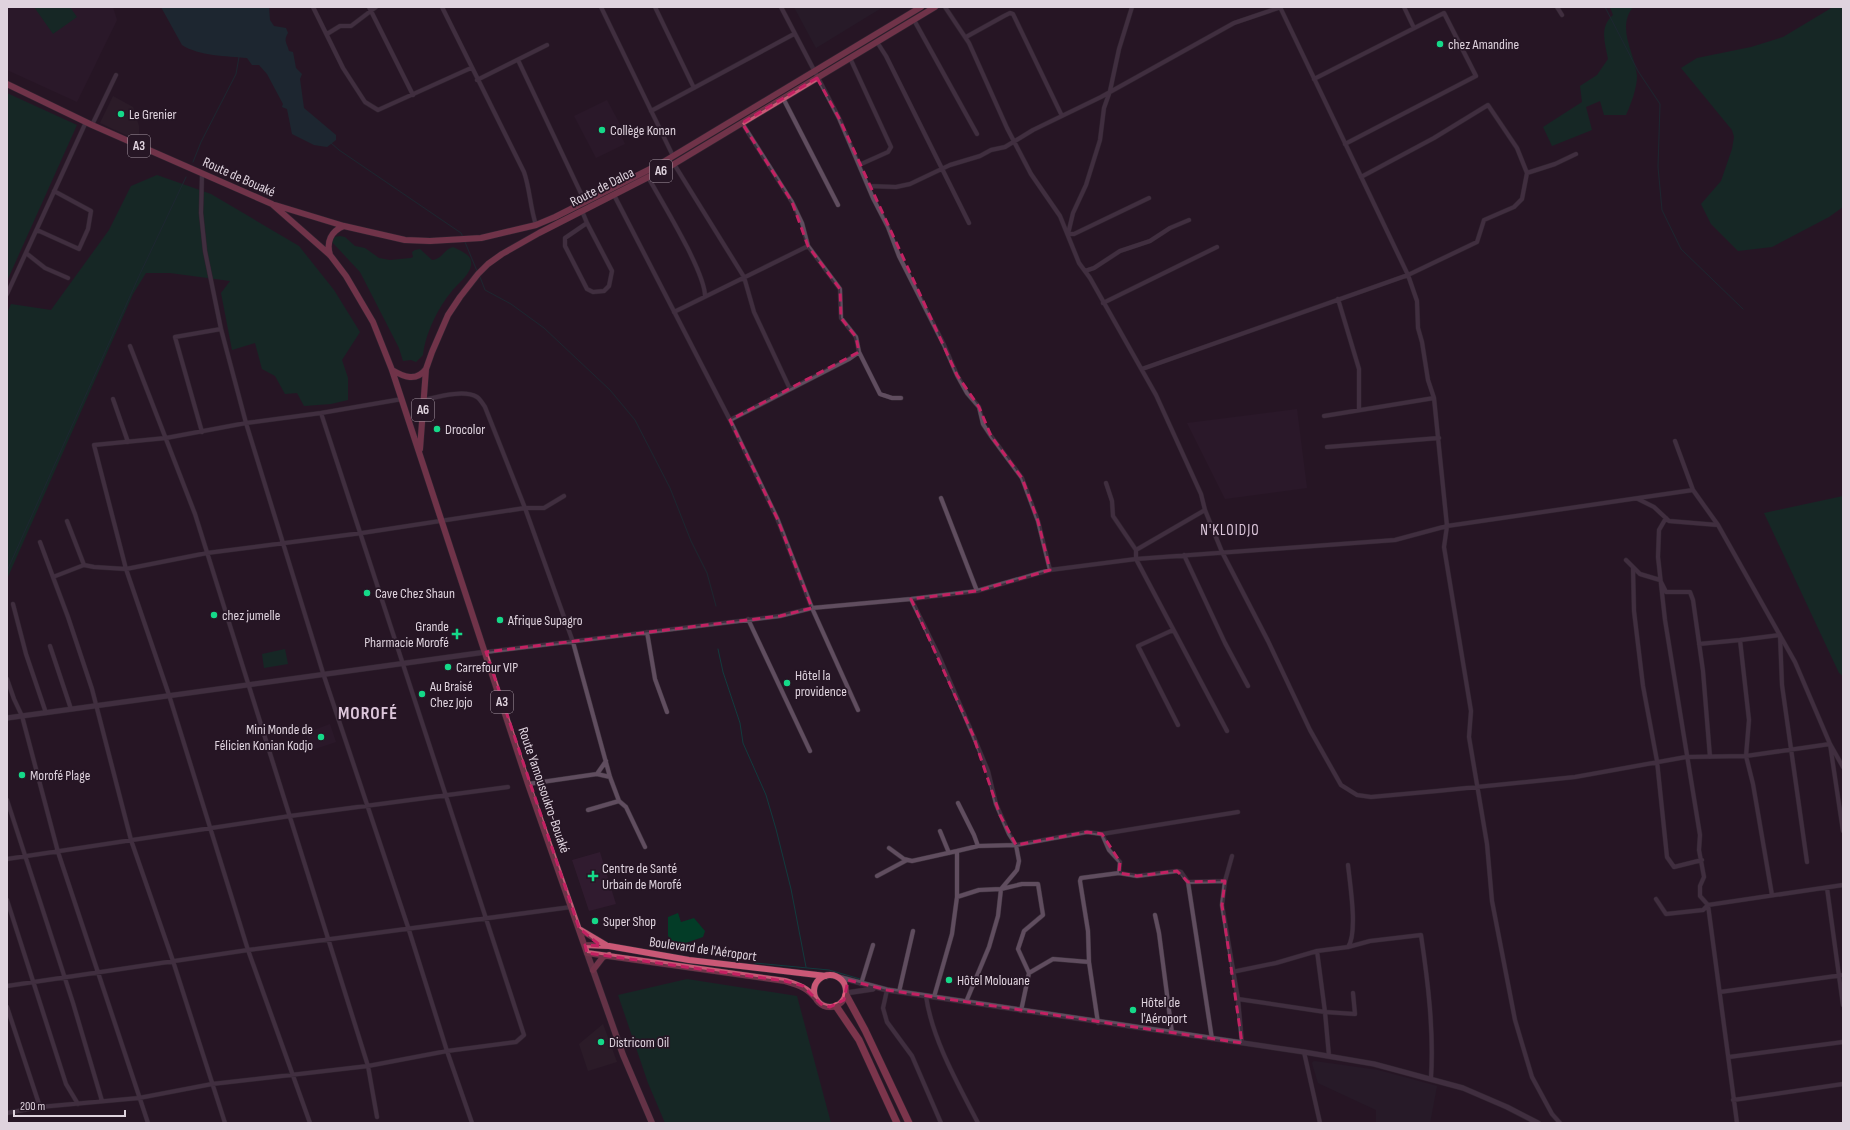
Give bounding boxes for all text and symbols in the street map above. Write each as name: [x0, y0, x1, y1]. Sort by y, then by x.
place label: chez Amandine: [1448, 36, 1519, 53]
marker: chez Amandine: [1435, 39, 1445, 49]
place label: Le Grenier: [129, 106, 177, 123]
marker: Le Grenier: [116, 109, 126, 119]
place label: Collège Konan: [610, 122, 676, 139]
marker: Collège Konan: [597, 125, 607, 135]
road number: A3: [128, 135, 150, 157]
street label: Route de Bouaké: [200, 153, 278, 201]
road number: A6: [650, 160, 672, 182]
street label: Route de Daloa: [567, 164, 637, 210]
road number: A6: [412, 399, 434, 421]
place label: Drocolor: [445, 421, 485, 438]
marker: Drocolor: [432, 424, 442, 434]
district label: N'KLOIDJO: [1200, 521, 1260, 540]
place label: Cave Chez Shaun: [375, 585, 455, 602]
marker: Cave Chez Shaun: [362, 588, 372, 598]
place label: chez jumelle: [222, 607, 280, 624]
marker: chez jumelle: [209, 610, 219, 620]
place label: Afrique Supagro: [507, 612, 583, 629]
marker: Afrique Supagro: [495, 615, 505, 625]
place label: Grande Pharmacie Morofé: [364, 618, 449, 651]
marker: Grande Pharmacie Morofé: [452, 629, 462, 639]
place label: Carrefour VIP: [456, 659, 518, 676]
marker: Carrefour VIP: [443, 662, 453, 672]
place label: Hôtel la providence: [795, 667, 847, 700]
place label: Au Braisé Chez Jojo: [429, 678, 473, 711]
marker: Hôtel la providence: [782, 678, 792, 688]
marker: Au Braisé Chez Jojo: [417, 689, 427, 699]
road number: A3: [491, 691, 513, 713]
district label: MOROFÉ: [338, 703, 398, 724]
place label: Mini Monde de Félicien Konian Kodjo: [215, 721, 313, 754]
street label: Route Yamousoukro-Bouaké: [514, 725, 574, 855]
marker: Mini Monde de Félicien Konian Kodjo: [316, 732, 326, 742]
place label: Morofé Plage: [30, 767, 90, 784]
marker: Morofé Plage: [17, 770, 27, 780]
place label: Centre de Santé Urbain de Morofé: [602, 860, 682, 893]
marker: Centre de Santé Urbain de Morofé: [587, 870, 599, 882]
place label: Super Shop: [603, 913, 656, 930]
marker: Super Shop: [590, 916, 600, 926]
street label: Boulevard de l'Aéroport: [648, 933, 758, 965]
place label: Hôtel Molouane: [957, 972, 1030, 989]
marker: Hôtel Molouane: [944, 975, 954, 985]
place label: Hôtel de l'Aéroport: [1141, 994, 1187, 1027]
marker: Hôtel de l'Aéroport: [1128, 1005, 1138, 1015]
place label: Districom Oil: [609, 1034, 669, 1051]
marker: Districom Oil: [596, 1037, 606, 1047]
scale bar: [14, 1092, 125, 1118]
text: 200 m: [20, 1099, 46, 1114]

